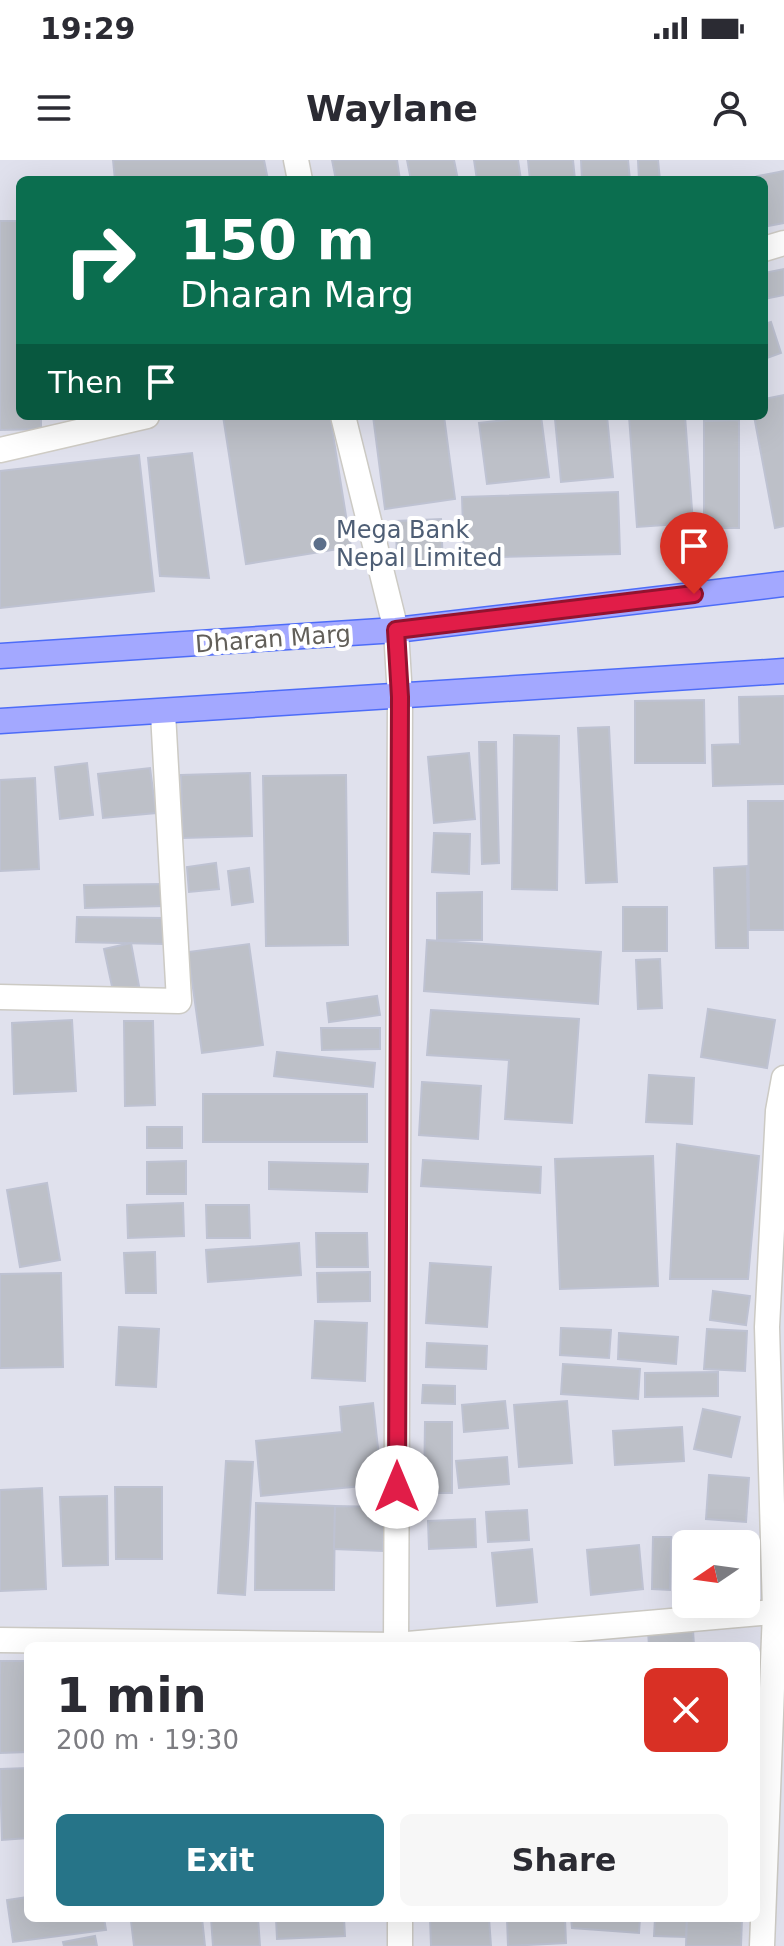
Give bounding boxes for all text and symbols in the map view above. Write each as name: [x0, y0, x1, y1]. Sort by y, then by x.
text: 19:29: [40, 11, 136, 46]
icon: menu: [32, 86, 76, 130]
icon: person: [708, 86, 752, 130]
text: Waylane: [306, 88, 478, 129]
text: 150 m: [180, 207, 375, 272]
icon: right: [48, 208, 152, 312]
text: Dharan Marg: [180, 274, 414, 315]
icon: arrive: [139, 360, 183, 404]
text: Then: [48, 365, 123, 400]
pin: [660, 512, 728, 594]
place label: Mega Bank Nepal Limited: [336, 516, 502, 572]
icon: arrive: [672, 524, 716, 568]
marker: Mega Bank Nepal Limited: [311, 535, 329, 553]
street label: Dharan Marg: [194, 620, 352, 658]
position arrow: [355, 1445, 439, 1529]
north arrow: [672, 1530, 760, 1618]
map controls: [672, 1530, 760, 1618]
text: 1 min: [56, 1667, 207, 1723]
button: close: [644, 1668, 728, 1752]
text: 200 m · 19:30: [56, 1725, 239, 1755]
button: Exit: [56, 1814, 384, 1906]
button: Share: [400, 1814, 728, 1906]

